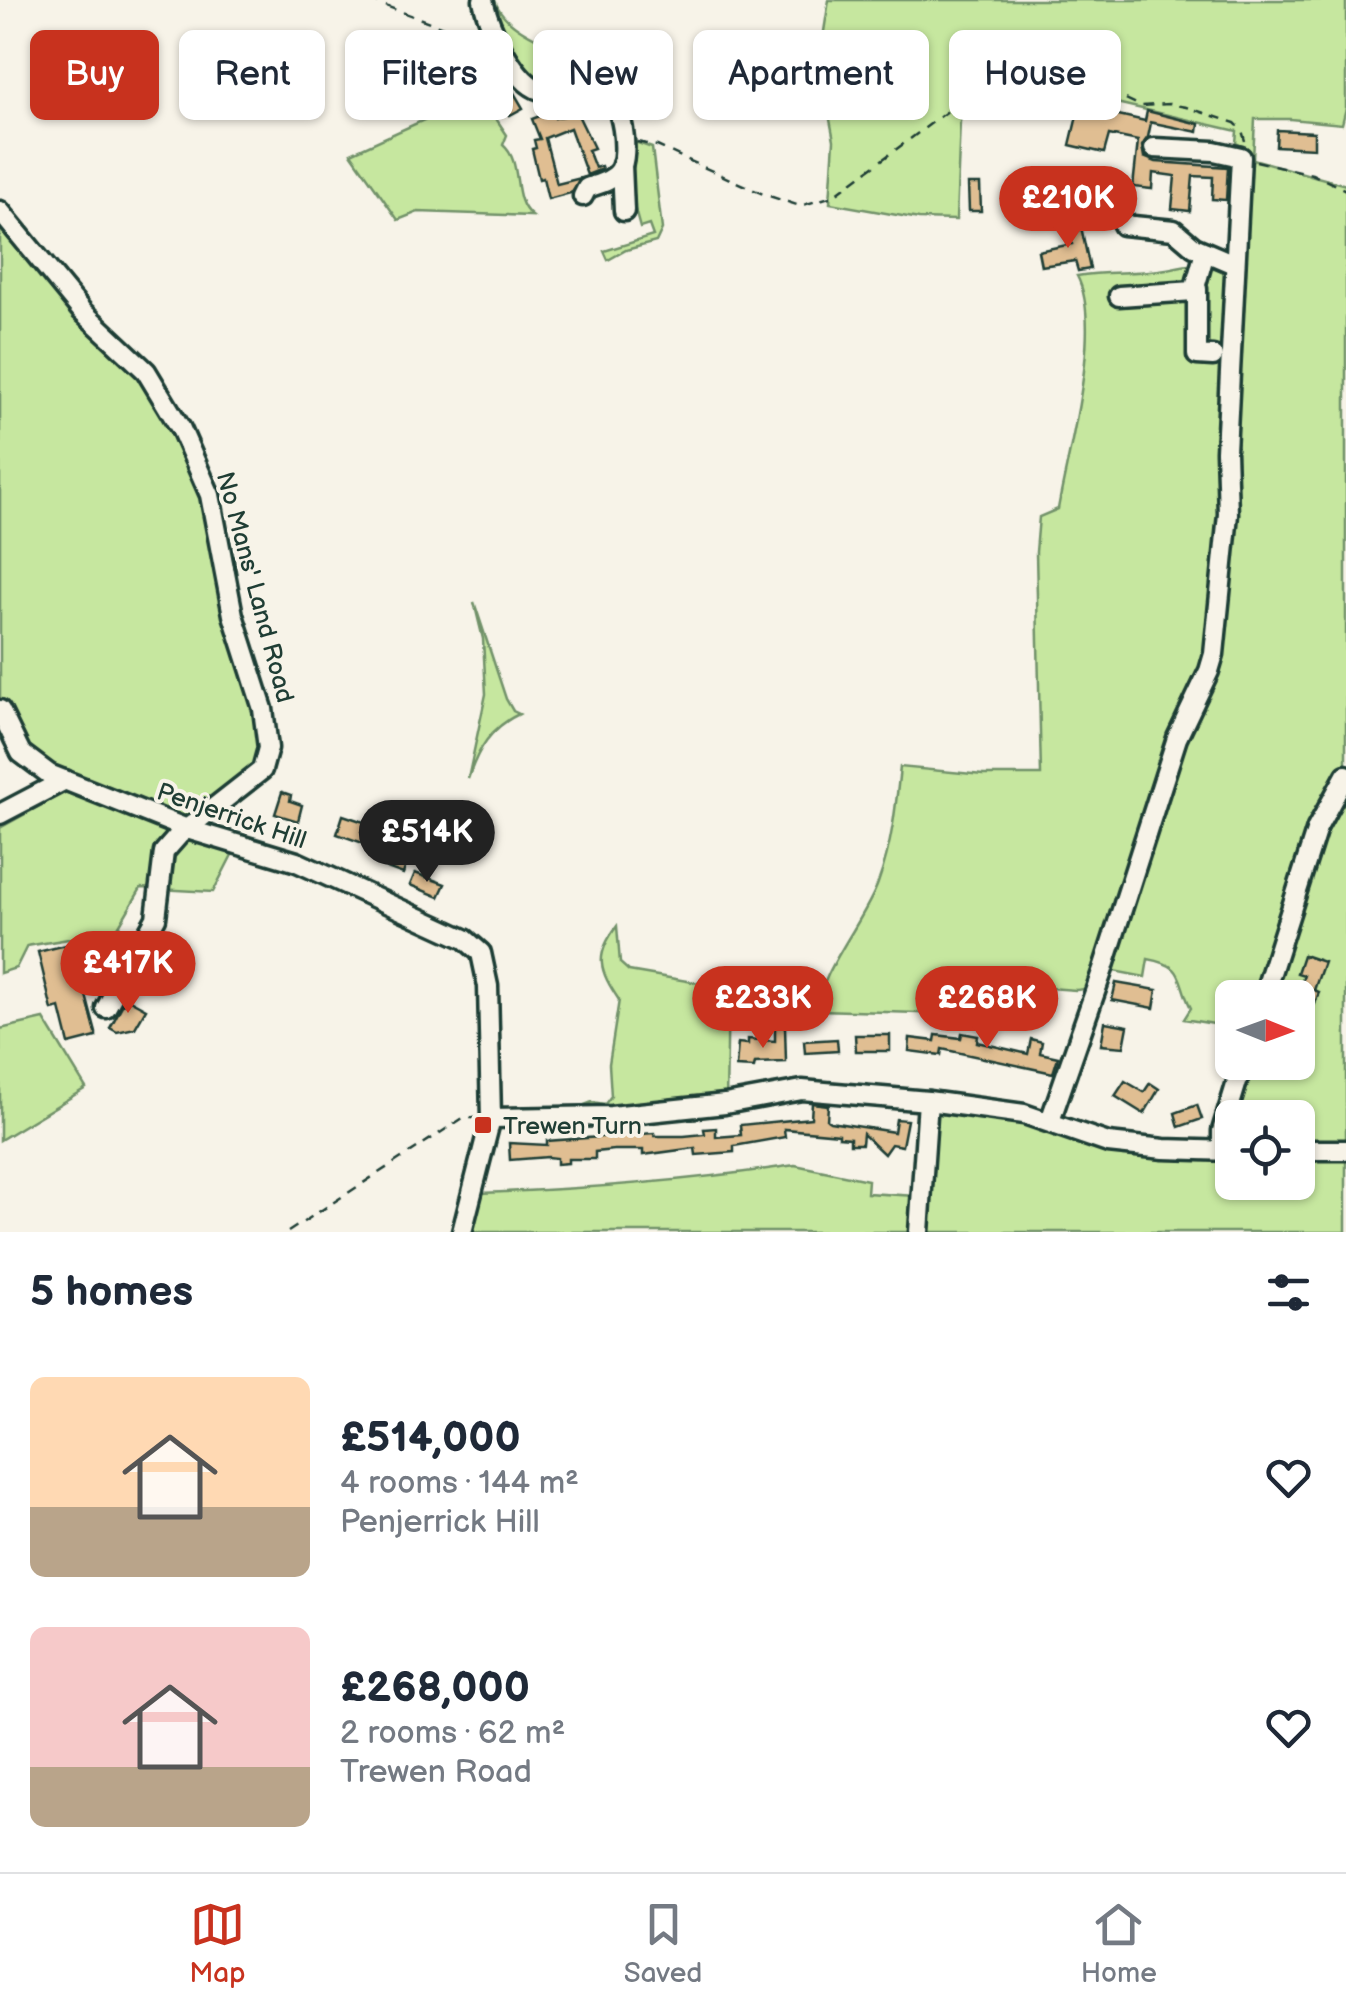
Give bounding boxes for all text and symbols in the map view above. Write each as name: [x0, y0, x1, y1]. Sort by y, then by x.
chip: Buy: [30, 30, 159, 120]
chip: Rent: [179, 30, 325, 120]
chip: Filters: [345, 30, 513, 120]
chip: New: [533, 30, 673, 120]
chip: Apartment: [693, 30, 929, 120]
chip: House: [949, 30, 1121, 120]
pin: £210K: [998, 166, 1138, 251]
text: £210K: [1021, 179, 1115, 218]
street label: No Mans' Land Road: [209, 469, 300, 706]
street label: Penjerrick Hill: [153, 776, 310, 856]
pin: £514K: [357, 800, 497, 885]
text: £514K: [381, 813, 473, 852]
pin: £417K: [58, 931, 198, 1016]
text: £417K: [82, 944, 174, 983]
pin: £233K: [693, 966, 833, 1051]
pin: £268K: [917, 966, 1057, 1051]
text: £233K: [714, 979, 812, 1018]
text: £268K: [937, 979, 1037, 1018]
north arrow: [1215, 980, 1315, 1080]
map controls: [1215, 980, 1315, 1200]
button: locate: [1215, 1100, 1315, 1200]
place label: Trewen Turn: [503, 1111, 642, 1142]
marker: Trewen Turn: [472, 1114, 494, 1136]
icon: filters: [1261, 1265, 1316, 1320]
text: 5 homes: [30, 1267, 193, 1318]
text: £514,000: [340, 1413, 521, 1464]
icon: home: [110, 1417, 230, 1537]
icon: heart: [1261, 1450, 1316, 1505]
text: 4 rooms · 144 m²: [340, 1464, 579, 1503]
text: Penjerrick Hill: [340, 1503, 540, 1542]
text: £268,000: [340, 1663, 530, 1714]
icon: home: [110, 1667, 230, 1787]
icon: heart: [1261, 1700, 1316, 1755]
text: 2 rooms · 62 m²: [340, 1714, 565, 1753]
text: Trewen Road: [340, 1753, 532, 1792]
tab: Map: [189, 1897, 245, 1990]
tab: Saved: [624, 1897, 702, 1990]
tab: Home: [1081, 1897, 1157, 1990]

